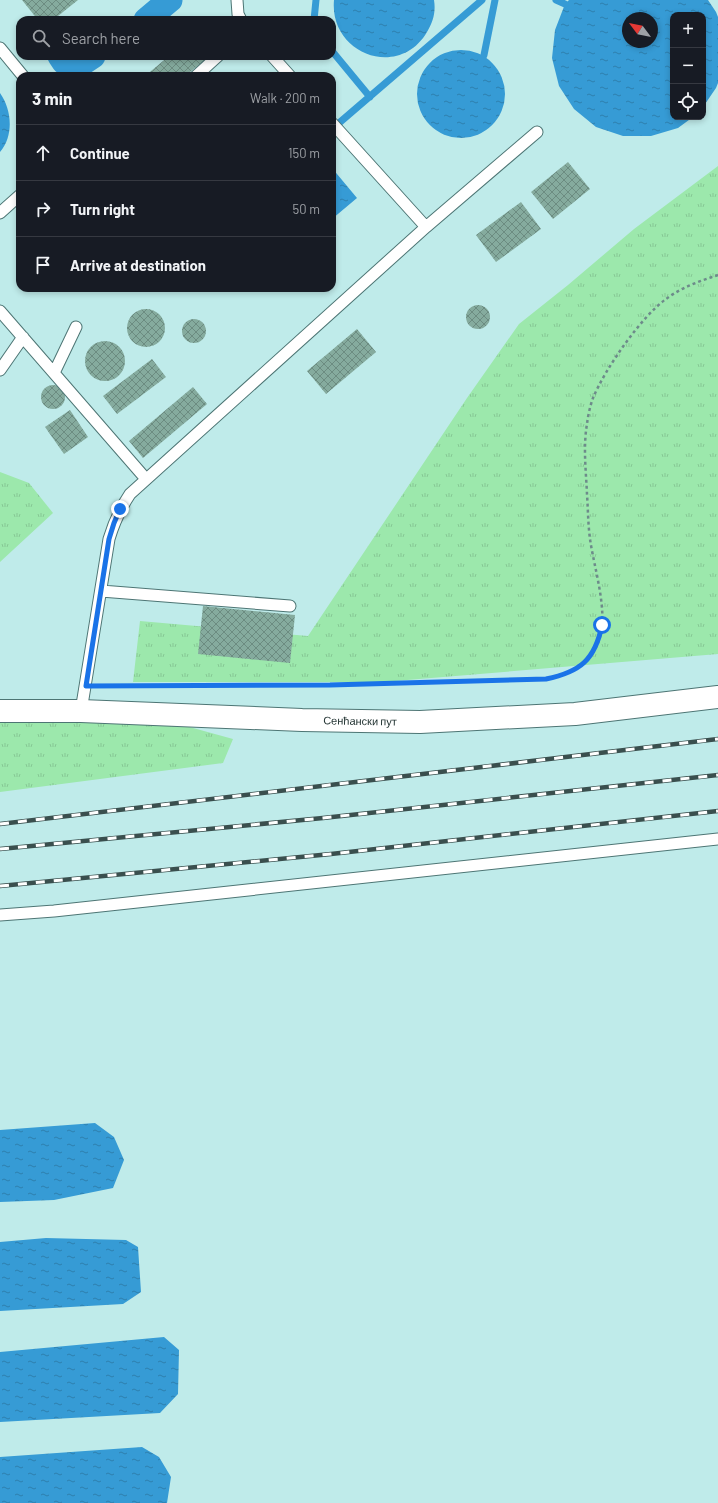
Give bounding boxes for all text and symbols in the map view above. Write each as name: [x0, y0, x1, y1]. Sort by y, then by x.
north arrow: [622, 12, 658, 48]
map controls: [670, 12, 706, 120]
button: +: [670, 12, 706, 48]
search box: [16, 16, 336, 60]
icon: search: [30, 27, 52, 49]
text: Search here: [62, 29, 140, 47]
button: −: [670, 48, 706, 84]
button: locate: [670, 84, 706, 120]
text: 3 min: [32, 88, 72, 108]
text: Walk · 200 m: [250, 90, 320, 106]
icon: ahead: [32, 142, 54, 164]
text: Continue: [70, 144, 130, 162]
text: 150 m: [288, 145, 320, 161]
icon: right: [32, 198, 54, 220]
text: Turn right: [70, 200, 135, 218]
text: 50 m: [293, 201, 320, 217]
icon: arrive: [32, 254, 54, 276]
text: Arrive at destination: [70, 256, 206, 274]
route end: [111, 500, 129, 518]
route start: [593, 616, 611, 634]
street label: Сенћански пут: [323, 713, 397, 728]

